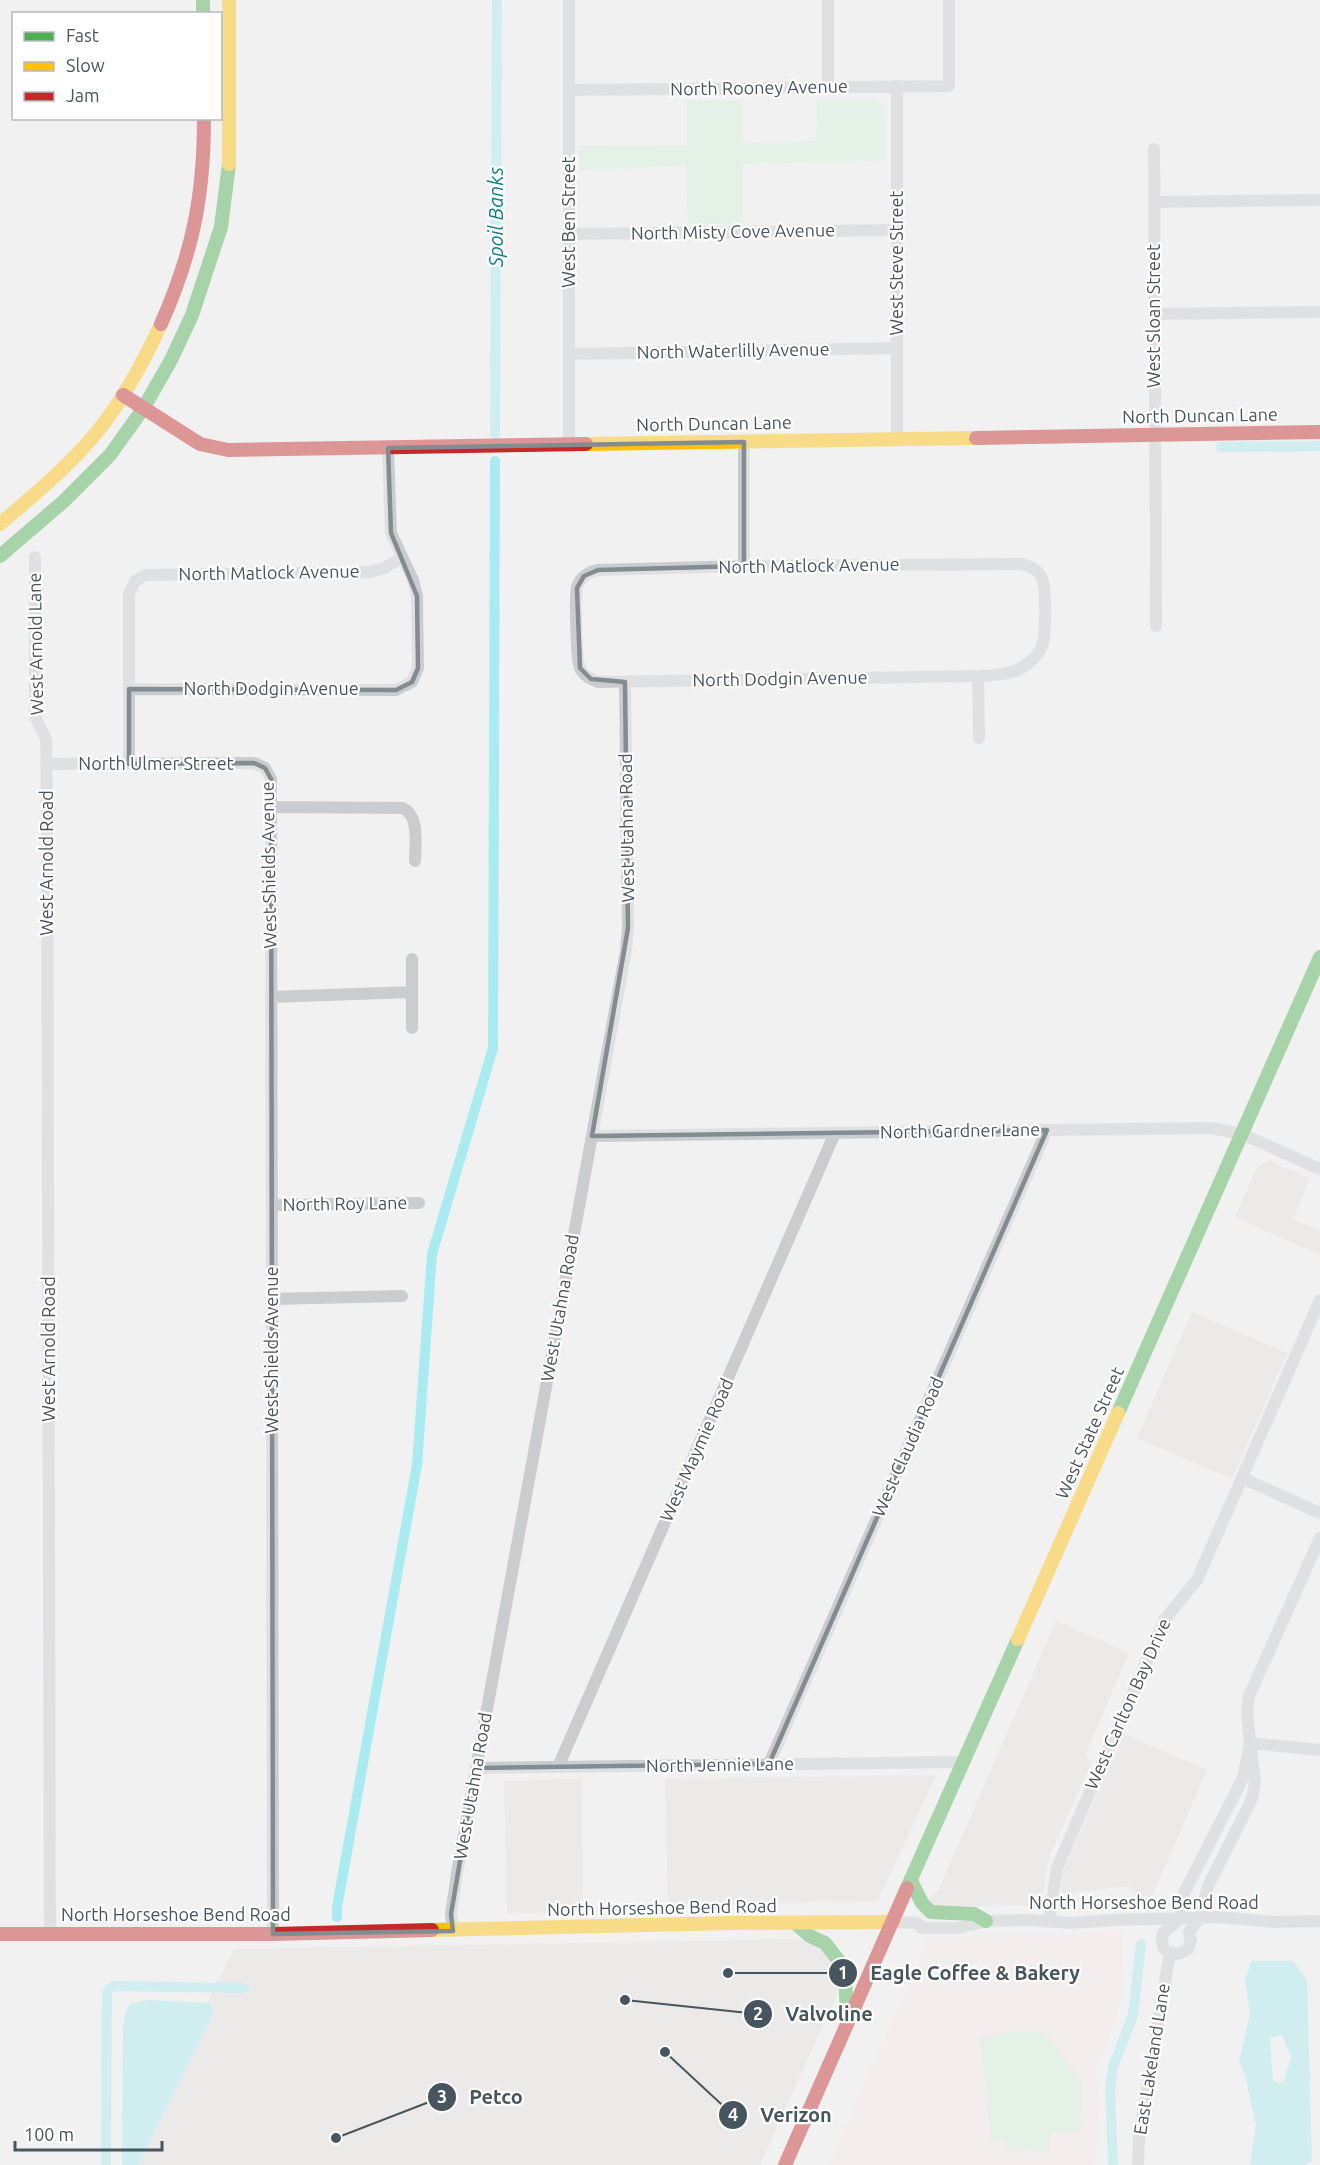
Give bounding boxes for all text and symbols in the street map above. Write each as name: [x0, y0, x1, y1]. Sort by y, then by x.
legend: [12, 12, 222, 120]
text: Fast: [66, 25, 99, 45]
text: Slow: [66, 55, 105, 75]
street label: North Rooney Avenue: [670, 75, 848, 99]
text: Jam: [66, 85, 100, 105]
street label: West Ben Street: [558, 156, 578, 288]
water label: Spoil Banks: [484, 166, 507, 268]
street label: West Steve Street: [886, 191, 906, 335]
street label: North Misty Cove Avenue: [631, 219, 835, 243]
street label: West Sloan Street: [1143, 244, 1163, 388]
street label: North Waterlilly Avenue: [636, 338, 830, 362]
street label: North Duncan Lane: [1122, 404, 1278, 426]
street label: North Duncan Lane: [636, 412, 792, 434]
street label: North Matlock Avenue: [718, 553, 900, 577]
street label: North Matlock Avenue: [178, 560, 360, 584]
street label: West Arnold Lane: [24, 573, 46, 716]
street label: North Dodgin Avenue: [692, 666, 868, 690]
street label: North Dodgin Avenue: [183, 678, 359, 698]
street label: North Ulmer Street: [78, 753, 234, 773]
street label: West Utahna Road: [615, 753, 637, 903]
street label: West Shields Avenue: [257, 781, 279, 949]
street label: West Arnold Road: [36, 790, 56, 936]
street label: North Gardner Lane: [880, 1119, 1040, 1141]
street label: North Roy Lane: [282, 1192, 408, 1214]
street label: West Utahna Road: [536, 1233, 582, 1383]
street label: West Shields Avenue: [261, 1266, 281, 1434]
street label: West Arnold Road: [38, 1276, 58, 1422]
street label: West State Street: [1051, 1363, 1127, 1502]
street label: West Claudia Road: [867, 1374, 947, 1519]
street label: West Maymie Road: [656, 1375, 737, 1524]
street label: West Carlton Bay Drive: [1080, 1615, 1174, 1792]
street label: West Utahna Road: [449, 1711, 495, 1861]
street label: North Jennie Lane: [646, 1753, 794, 1775]
street label: North Horseshoe Bend Road: [1029, 1892, 1259, 1912]
street label: North Horseshoe Bend Road: [547, 1895, 777, 1919]
street label: North Horseshoe Bend Road: [61, 1904, 291, 1924]
callout: Eagle Coffee & Bakery: [828, 1954, 1092, 1992]
text: Eagle Coffee & Bakery: [870, 1961, 1080, 1984]
text: 1: [838, 1962, 848, 1982]
street label: East Lakeland Lane: [1129, 1982, 1173, 2136]
callout: Valvoline: [743, 1995, 885, 2033]
text: Valvoline: [785, 2002, 873, 2025]
text: 2: [753, 2003, 763, 2023]
callout: Petco: [427, 2078, 535, 2116]
text: Petco: [469, 2085, 523, 2108]
text: 3: [437, 2086, 447, 2106]
callout: Verizon: [718, 2096, 844, 2134]
text: Verizon: [760, 2103, 832, 2126]
text: 4: [728, 2104, 738, 2124]
scale bar: [15, 2114, 162, 2152]
text: 100 m: [24, 2124, 74, 2144]

